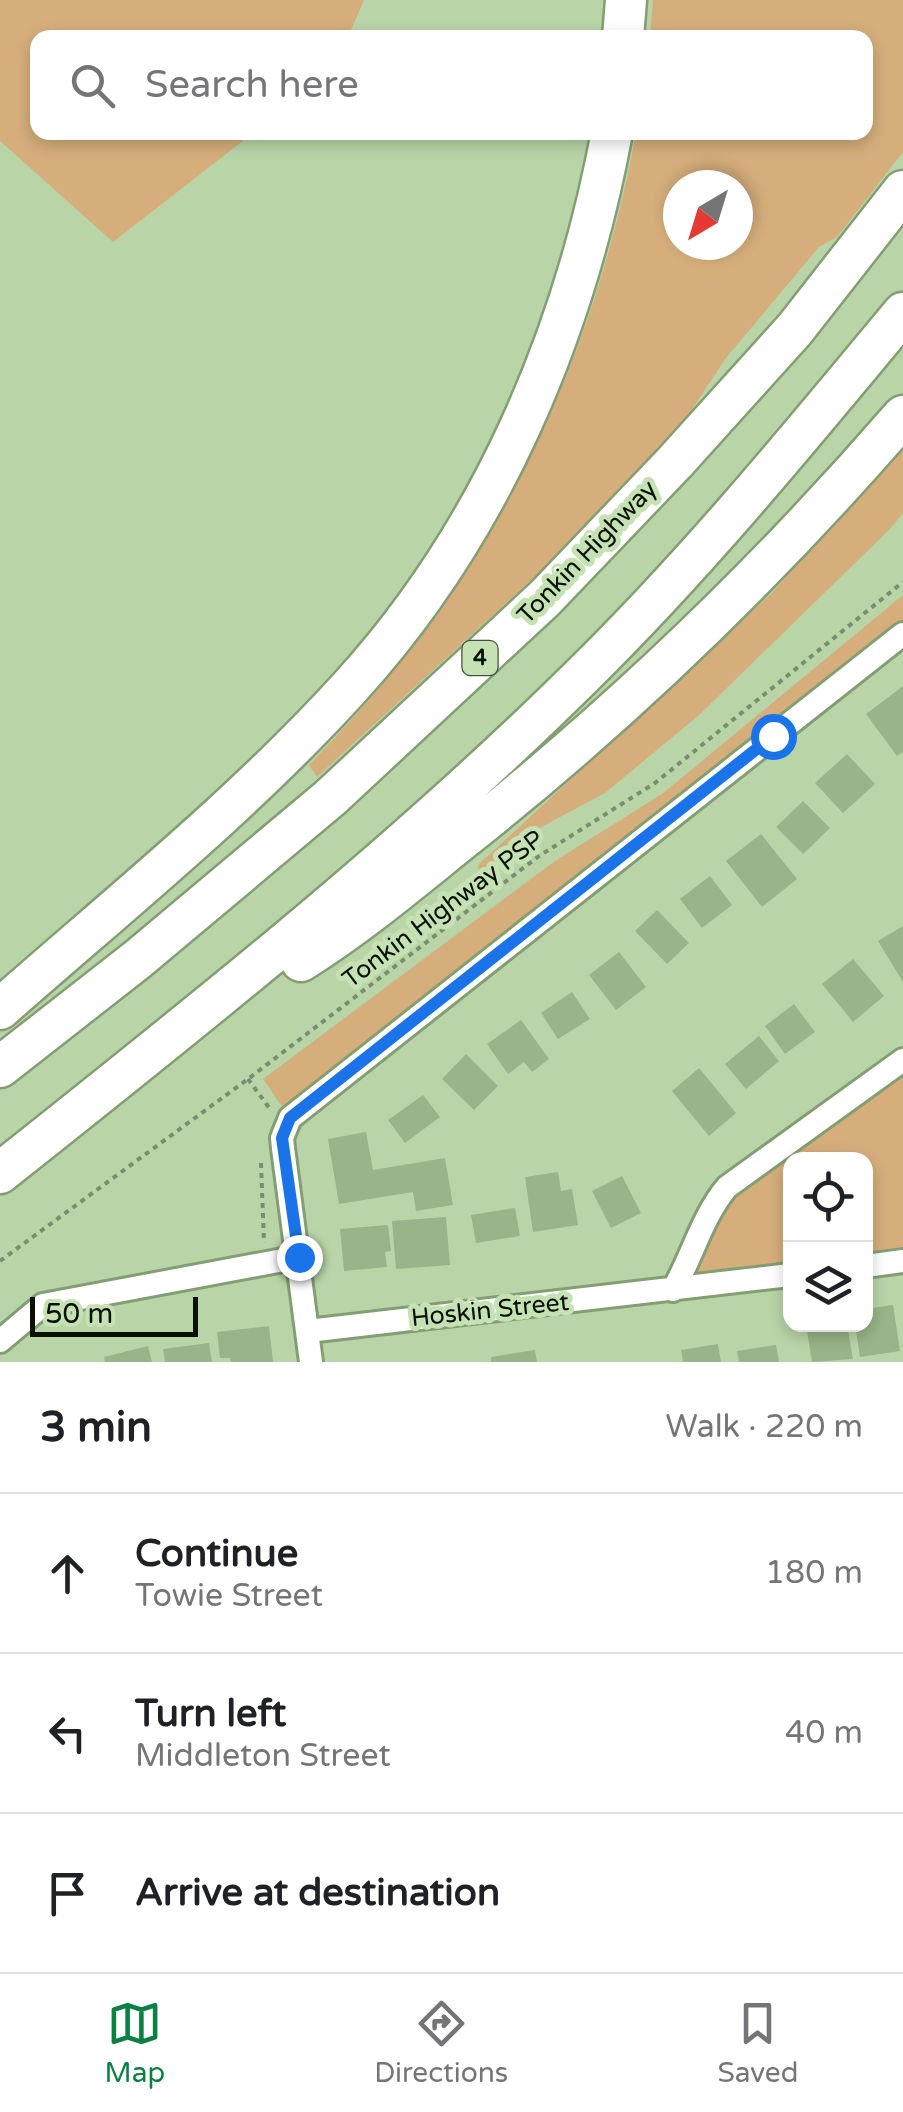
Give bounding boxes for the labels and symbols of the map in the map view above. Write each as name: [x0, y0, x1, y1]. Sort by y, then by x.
north arrow: [663, 170, 753, 260]
street label: Tonkin Highway: [511, 474, 663, 630]
road number: 4: [462, 641, 498, 675]
route start: [751, 714, 797, 760]
street label: Tonkin Highway PSP: [337, 824, 549, 994]
route end: [277, 1235, 323, 1281]
street label: Hoskin Street: [409, 1287, 571, 1333]
scale bar: [30, 1292, 198, 1336]

